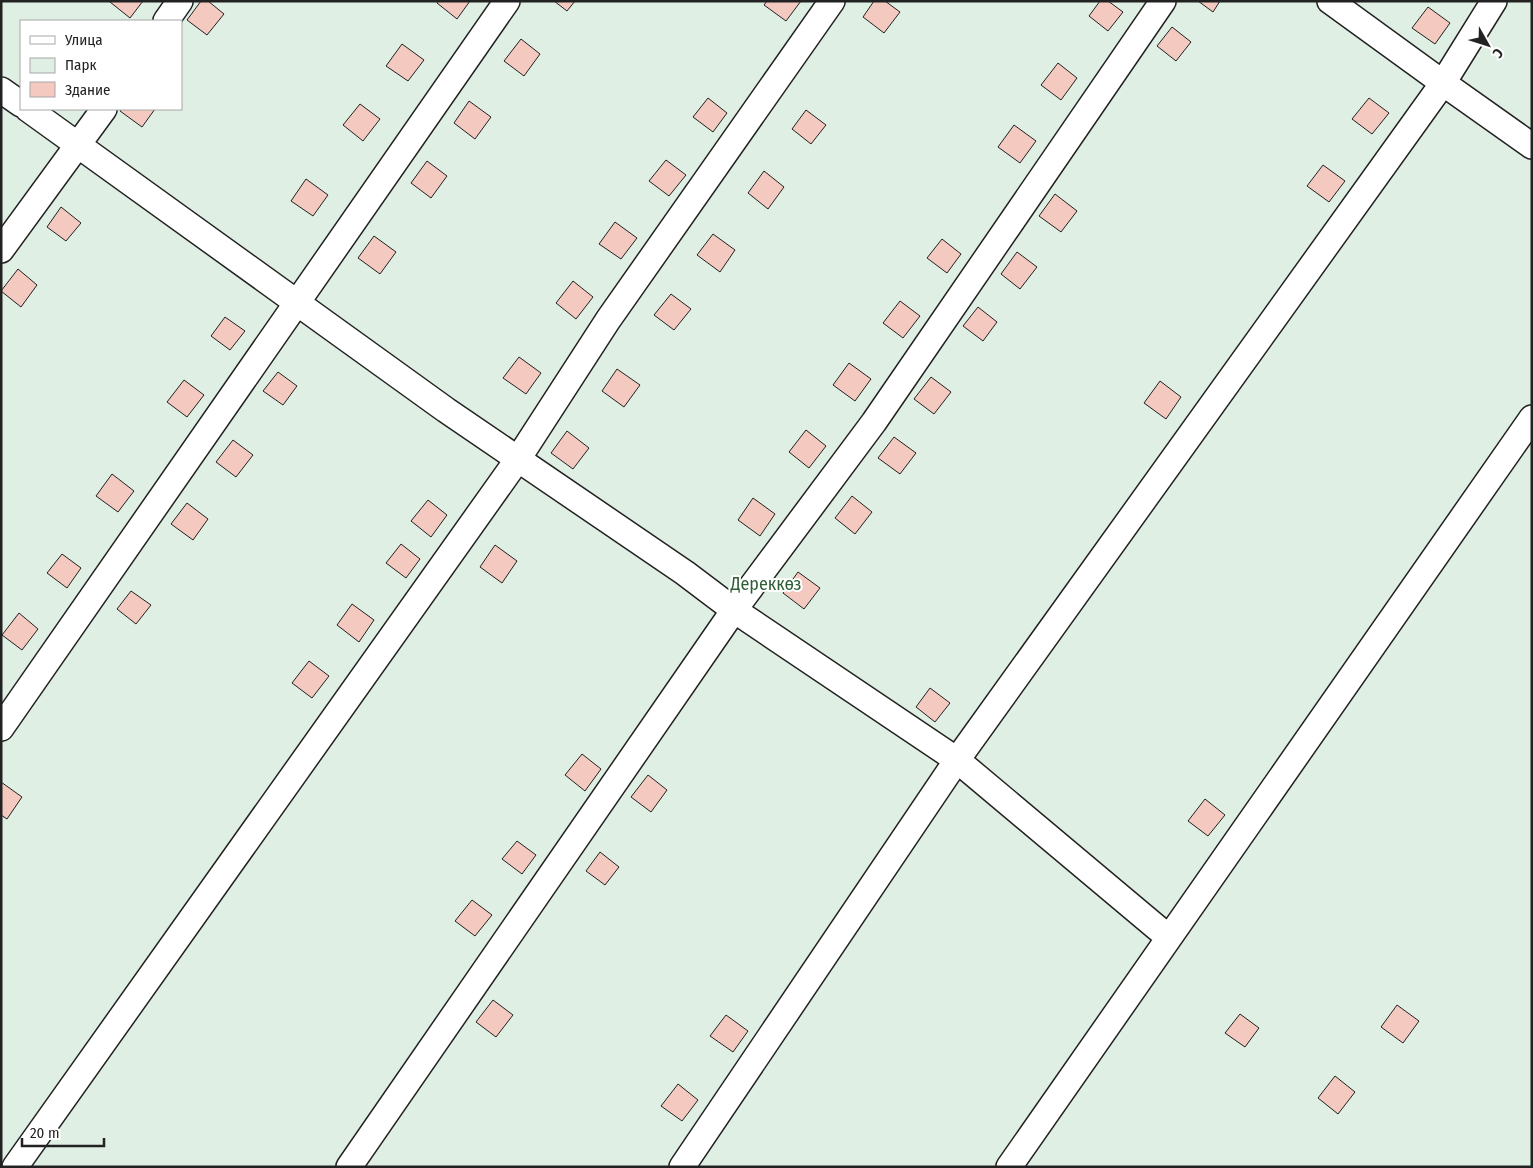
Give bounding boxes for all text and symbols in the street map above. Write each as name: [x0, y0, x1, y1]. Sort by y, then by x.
legend: [20, 20, 182, 110]
north arrow: [1463, 20, 1513, 70]
text: Улица: [64, 31, 103, 49]
text: С: [1488, 45, 1507, 62]
text: Парк: [65, 56, 96, 74]
text: Здание: [65, 81, 111, 99]
park label: Дереккөз: [729, 573, 802, 595]
scale bar: [22, 1116, 105, 1148]
text: 20 m: [30, 1124, 60, 1142]

